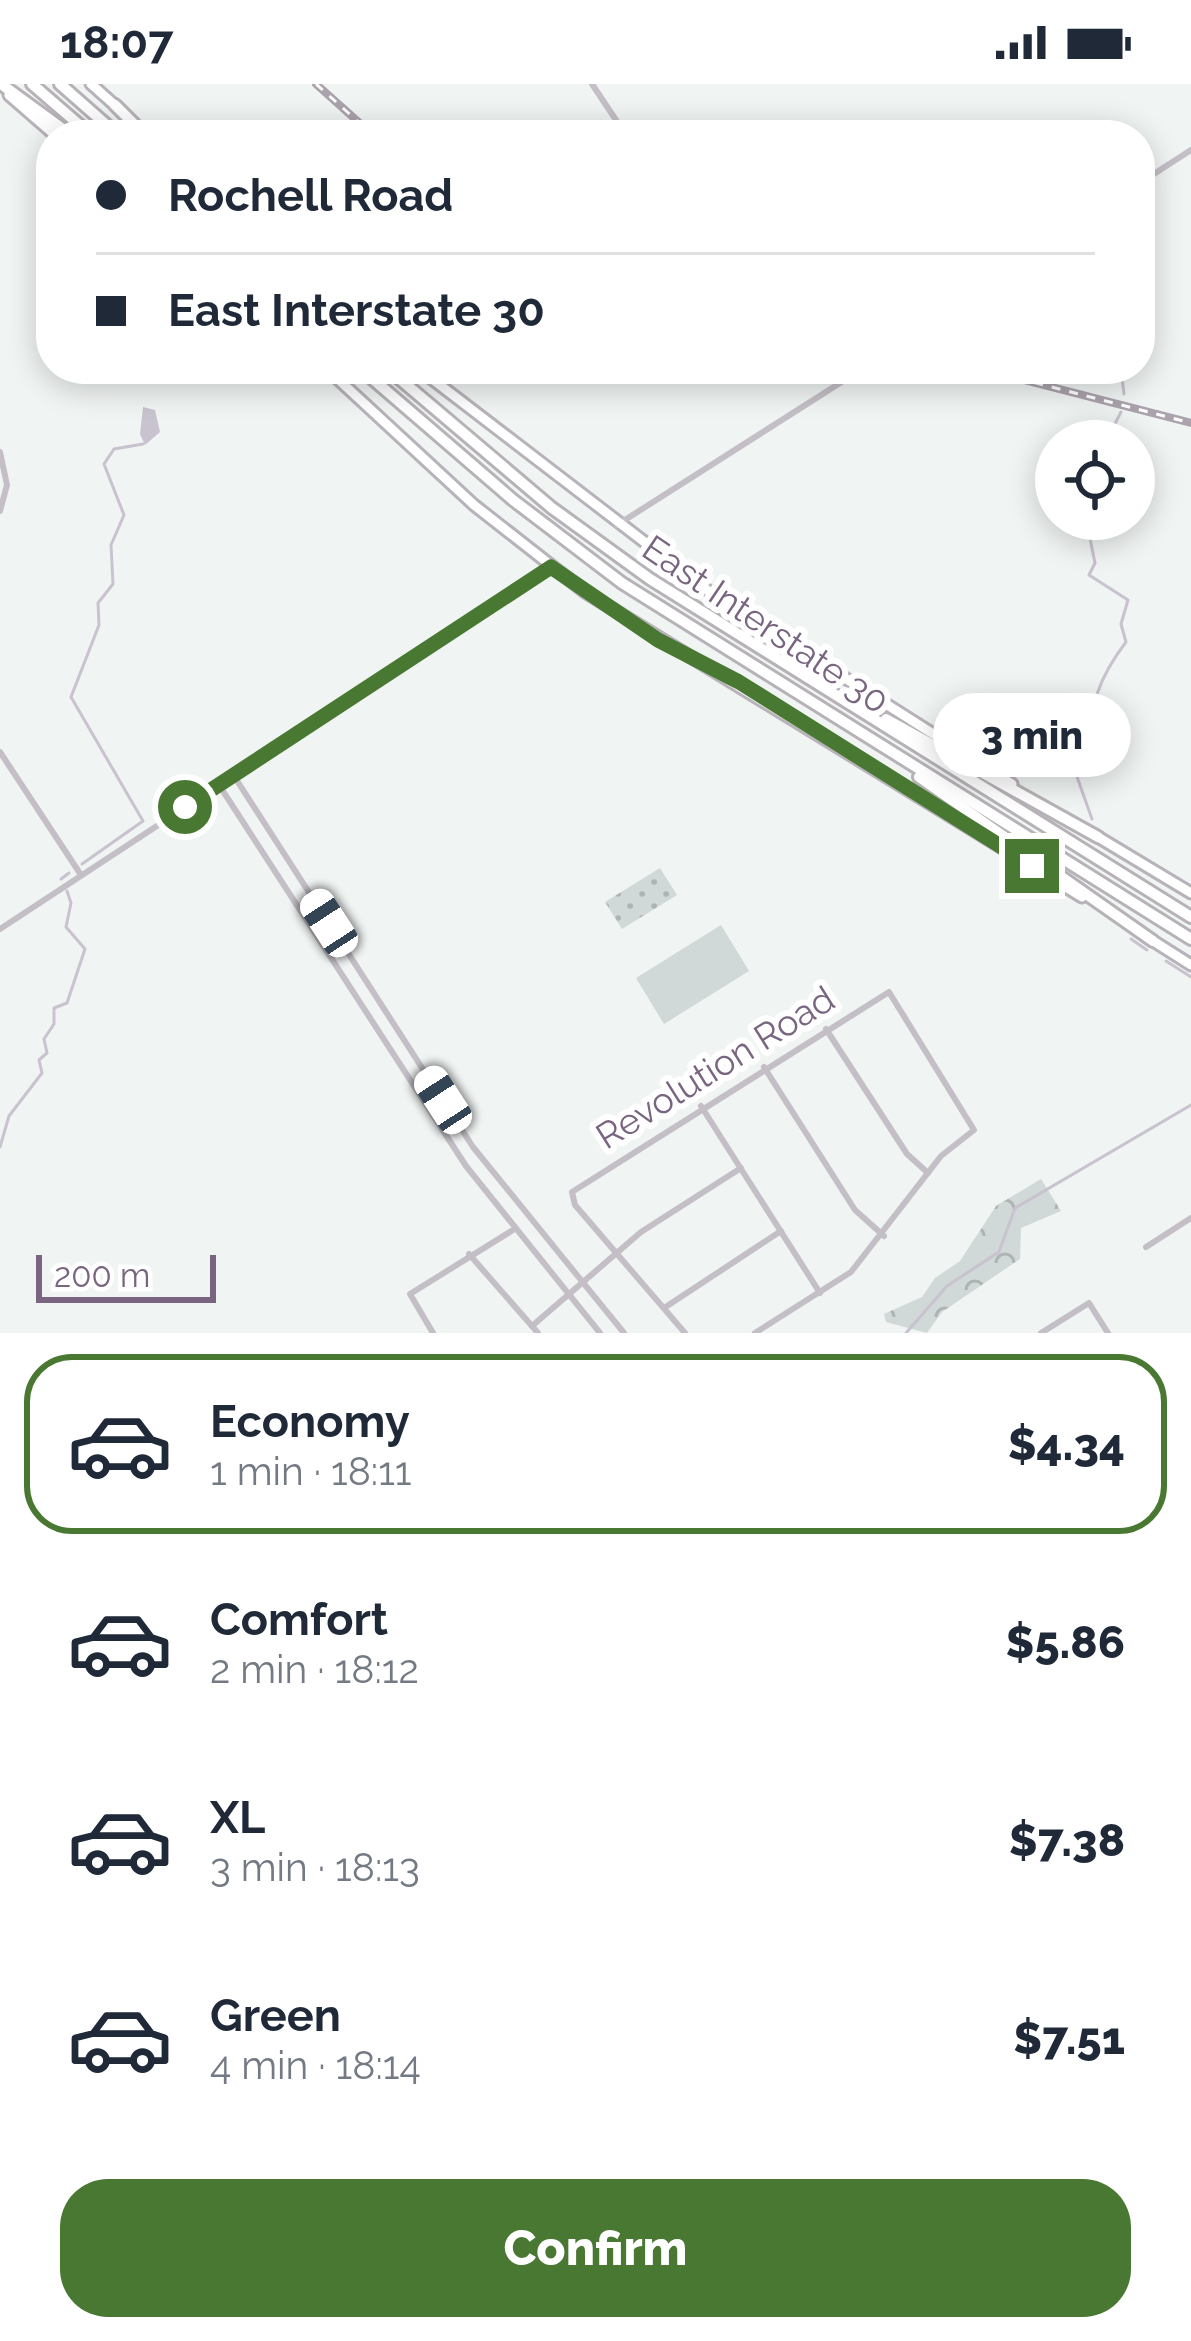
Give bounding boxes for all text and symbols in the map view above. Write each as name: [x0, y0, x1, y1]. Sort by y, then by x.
text: 18:07: [60, 16, 173, 69]
text: Rochell Road: [168, 169, 453, 222]
text: East Interstate 30: [168, 284, 545, 337]
map controls: [1035, 420, 1155, 540]
button: locate: [1035, 420, 1155, 540]
street label: East Interstate 30: [635, 526, 897, 722]
callout: 3 min: [933, 692, 1131, 776]
text: 3 min: [981, 712, 1083, 758]
route start: [158, 780, 212, 834]
route end: [1005, 839, 1059, 893]
car: [294, 883, 364, 963]
street label: Revolution Road: [588, 977, 842, 1157]
car: [408, 1060, 478, 1140]
scale bar: [36, 1249, 216, 1302]
text: 200 m: [54, 1256, 150, 1295]
icon: car: [66, 1390, 174, 1498]
text: Economy: [210, 1395, 410, 1448]
text: $4.34: [1008, 1418, 1125, 1471]
text: 1 min · 18:11: [210, 1448, 412, 1494]
icon: car: [66, 1588, 174, 1696]
text: Comfort: [210, 1593, 388, 1646]
text: $5.86: [1006, 1616, 1125, 1669]
text: 2 min · 18:12: [210, 1646, 419, 1692]
icon: car: [66, 1786, 174, 1894]
text: XL: [210, 1791, 265, 1844]
text: $7.38: [1009, 1814, 1125, 1867]
text: 3 min · 18:13: [210, 1844, 420, 1890]
icon: car: [66, 1984, 174, 2092]
text: Green: [210, 1989, 341, 2042]
text: $7.51: [1013, 2012, 1125, 2065]
text: 4 min · 18:14: [210, 2042, 421, 2088]
button: Confirm: [60, 2179, 1131, 2317]

